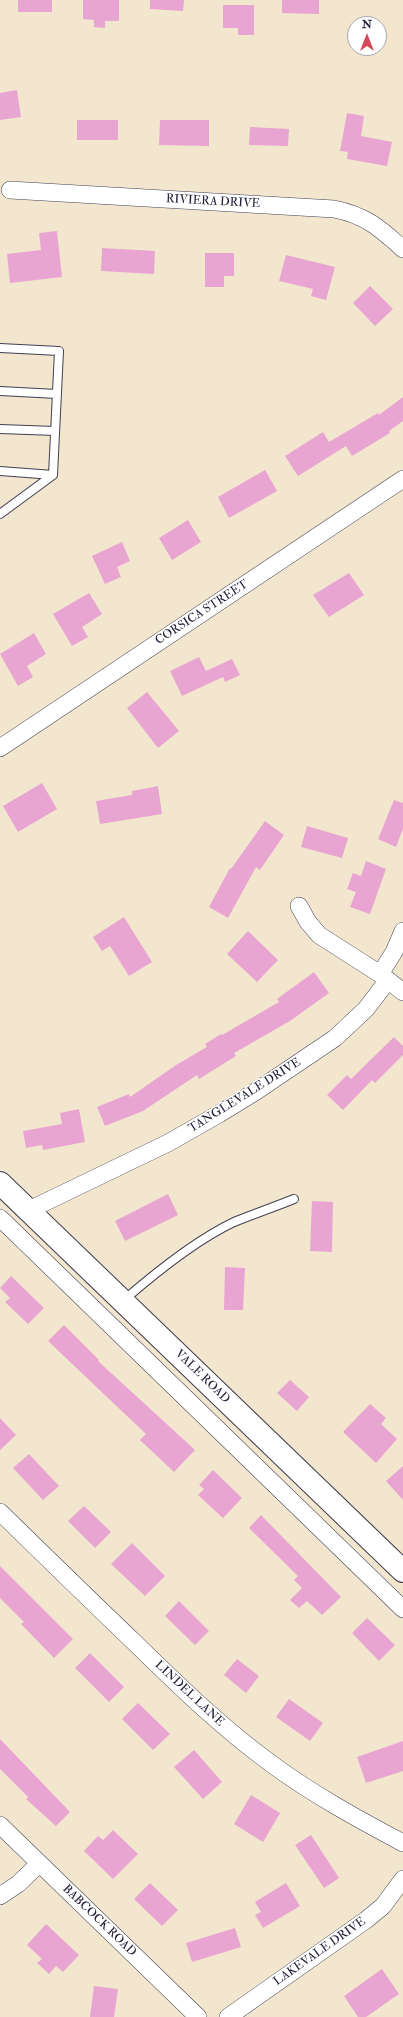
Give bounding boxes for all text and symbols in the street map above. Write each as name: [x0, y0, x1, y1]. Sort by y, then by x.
north arrow: [347, 16, 387, 56]
text: N: [362, 18, 372, 31]
street label: RIVIERA DRIVE: [166, 192, 260, 212]
street label: CORSICA STREET: [153, 578, 251, 648]
street label: TANGLEVALE DRIVE: [186, 1056, 304, 1136]
street label: VALE ROAD: [172, 1347, 232, 1407]
street label: LINDEL LANE: [151, 1658, 227, 1730]
street label: BABCOCK ROAD: [59, 1882, 139, 1960]
street label: LAKEVALE DRIVE: [271, 1915, 369, 1989]

